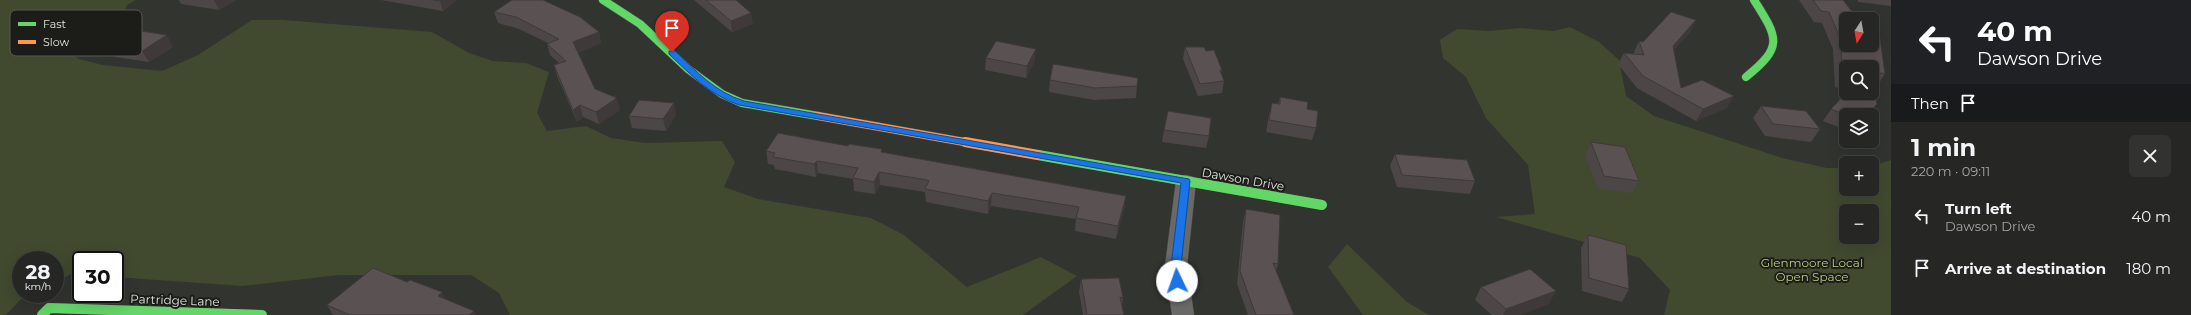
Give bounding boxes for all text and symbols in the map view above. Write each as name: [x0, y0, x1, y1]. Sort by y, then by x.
legend: [10, 10, 142, 56]
pin: [655, 11, 689, 52]
north arrow: [1839, 12, 1879, 52]
map controls: [1839, 12, 1879, 244]
text: 40 m: [1977, 14, 2053, 48]
icon: left: [1911, 16, 1963, 68]
text: Fast: [43, 17, 67, 31]
icon: arrive: [661, 17, 683, 39]
text: Slow: [43, 35, 69, 49]
text: Dawson Drive: [1977, 48, 2102, 70]
button: search: [1839, 60, 1879, 100]
icon: arrive: [1957, 92, 1979, 114]
text: Then: [1911, 94, 1949, 113]
button: layers: [1839, 108, 1879, 148]
text: 1 min: [1911, 133, 1976, 162]
button: close: [2129, 135, 2171, 177]
button: +: [1839, 156, 1879, 196]
text: 220 m · 09:11: [1911, 163, 1990, 179]
street label: Dawson Drive: [1201, 164, 1285, 194]
text: Turn left: [1945, 199, 2012, 218]
button: −: [1839, 204, 1879, 244]
icon: left: [1911, 205, 1933, 227]
text: 40 m: [2131, 207, 2171, 226]
text: Dawson Drive: [1945, 218, 2035, 234]
speed limit sign: 30: [72, 251, 124, 303]
park label: Glenmoore Local Open Space: [1761, 255, 1863, 284]
icon: arrive: [1911, 257, 1933, 279]
text: Arrive at destination: [1945, 259, 2106, 278]
text: 180 m: [2126, 259, 2171, 278]
text: 28: [26, 260, 51, 284]
position arrow: [1156, 260, 1198, 302]
text: km/h: [25, 280, 51, 293]
street label: Partridge Lane: [130, 291, 220, 309]

